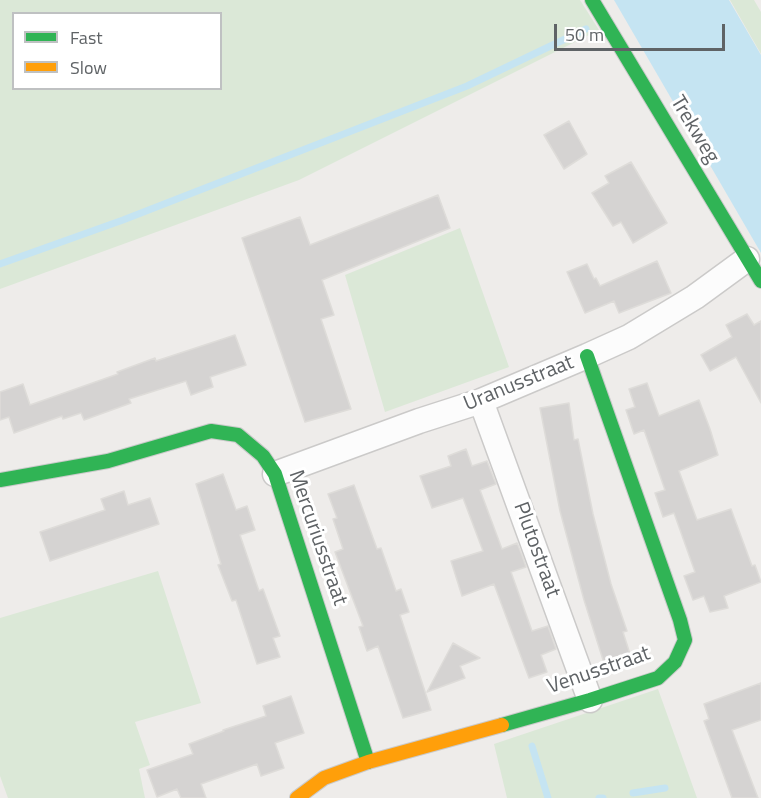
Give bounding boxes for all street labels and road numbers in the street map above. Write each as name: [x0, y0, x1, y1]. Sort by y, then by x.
street label: Trekweg: [664, 92, 724, 168]
street label: Uranusstraat: [460, 351, 578, 417]
street label: Mercuriusstraat: [282, 467, 352, 609]
street label: Plutostraat: [507, 499, 565, 601]
street label: Venusstraat: [544, 642, 654, 700]

